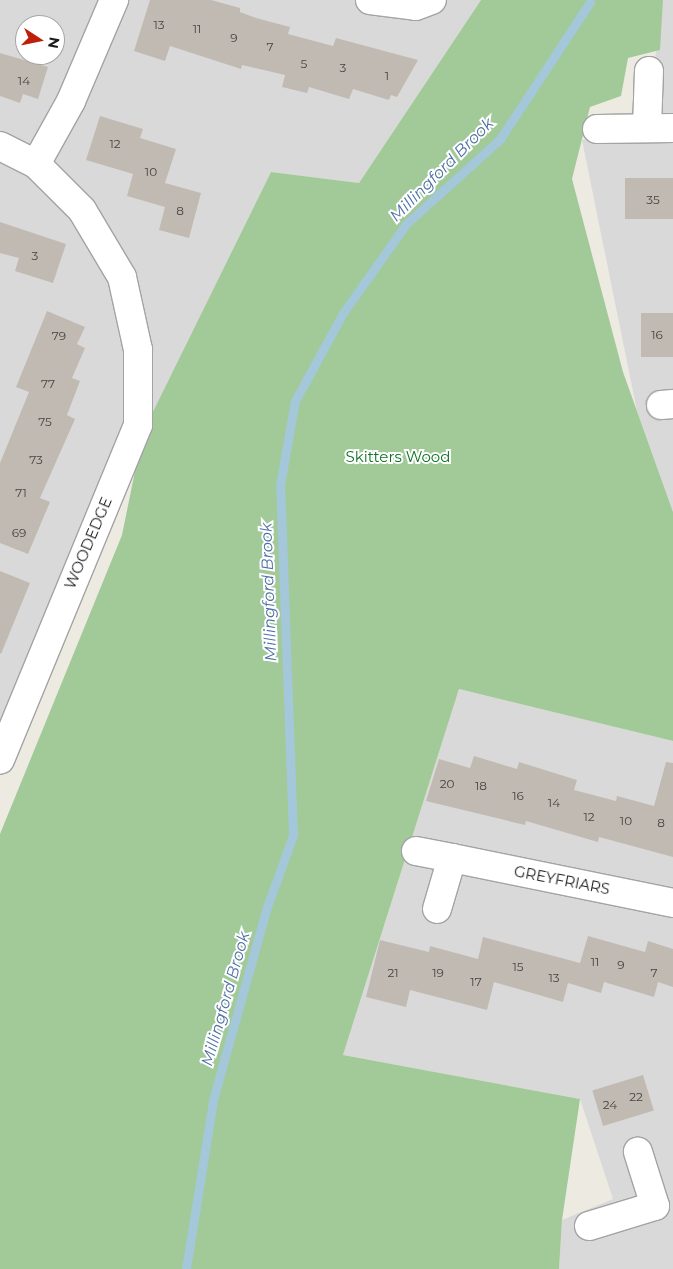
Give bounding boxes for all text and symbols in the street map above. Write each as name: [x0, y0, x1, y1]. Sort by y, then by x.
north arrow: [15, 15, 65, 65]
house number: 13: [153, 18, 165, 32]
house number: 11: [193, 22, 201, 36]
house number: 9: [230, 31, 238, 45]
text: N: [44, 35, 64, 50]
house number: 7: [266, 40, 274, 54]
house number: 5: [301, 57, 307, 71]
house number: 3: [340, 61, 346, 75]
house number: 1: [385, 69, 389, 83]
house number: 14: [18, 74, 30, 88]
water label: Millingford Brook: [386, 114, 498, 226]
house number: 12: [109, 137, 121, 151]
house number: 10: [145, 165, 157, 179]
house number: 35: [646, 193, 660, 207]
house number: 8: [176, 204, 184, 218]
house number: 3: [32, 249, 38, 263]
house number: 16: [651, 328, 663, 342]
house number: 79: [52, 329, 66, 343]
house number: 77: [41, 377, 55, 391]
house number: 75: [38, 415, 52, 429]
park label: Skitters Wood: [346, 448, 450, 466]
house number: 73: [29, 453, 43, 467]
house number: 71: [15, 486, 27, 500]
street label: WOODEDGE: [61, 494, 115, 592]
water label: Millingford Brook: [257, 522, 281, 662]
house number: 69: [12, 526, 26, 540]
house number: 20: [440, 777, 454, 791]
house number: 18: [475, 779, 487, 793]
house number: 16: [512, 789, 524, 803]
house number: 14: [548, 796, 560, 810]
house number: 12: [583, 810, 595, 824]
house number: 10: [620, 814, 632, 828]
house number: 8: [657, 816, 665, 830]
street label: GREYFRIARS: [513, 862, 611, 898]
water label: Millingford Brook: [198, 930, 254, 1068]
house number: 11: [591, 955, 599, 969]
house number: 9: [617, 958, 625, 972]
house number: 15: [512, 960, 524, 974]
house number: 21: [387, 966, 399, 980]
house number: 19: [432, 966, 444, 980]
house number: 7: [650, 966, 658, 980]
house number: 13: [548, 971, 560, 985]
house number: 17: [470, 975, 482, 989]
house number: 22: [629, 1090, 643, 1104]
house number: 24: [603, 1098, 617, 1112]

